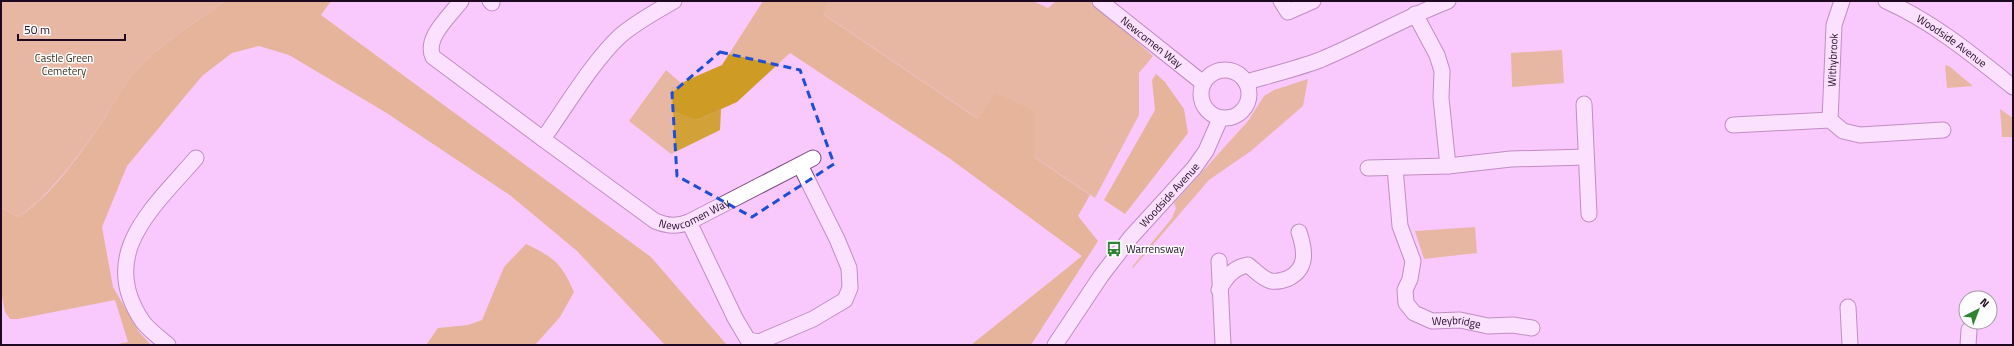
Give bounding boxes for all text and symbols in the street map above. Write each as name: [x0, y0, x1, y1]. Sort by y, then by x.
street label: Woodside Avenue: [1913, 10, 1991, 71]
street label: Newcomen Way: [1117, 12, 1187, 72]
scale bar: [18, 16, 125, 42]
text: 50 m: [24, 20, 50, 39]
street label: Withybrook: [1823, 32, 1842, 87]
park label: Castle Green Cemetery: [35, 50, 93, 79]
street label: Woodside Avenue: [1136, 159, 1204, 231]
street label: Newcomen Way: [657, 194, 733, 233]
bus stop icon: Warrensway: [1105, 240, 1123, 258]
place label: Warrensway: [1126, 241, 1185, 257]
north arrow: [1958, 290, 1998, 330]
text: N: [1977, 294, 1993, 311]
street label: Weybridge: [1432, 312, 1483, 332]

